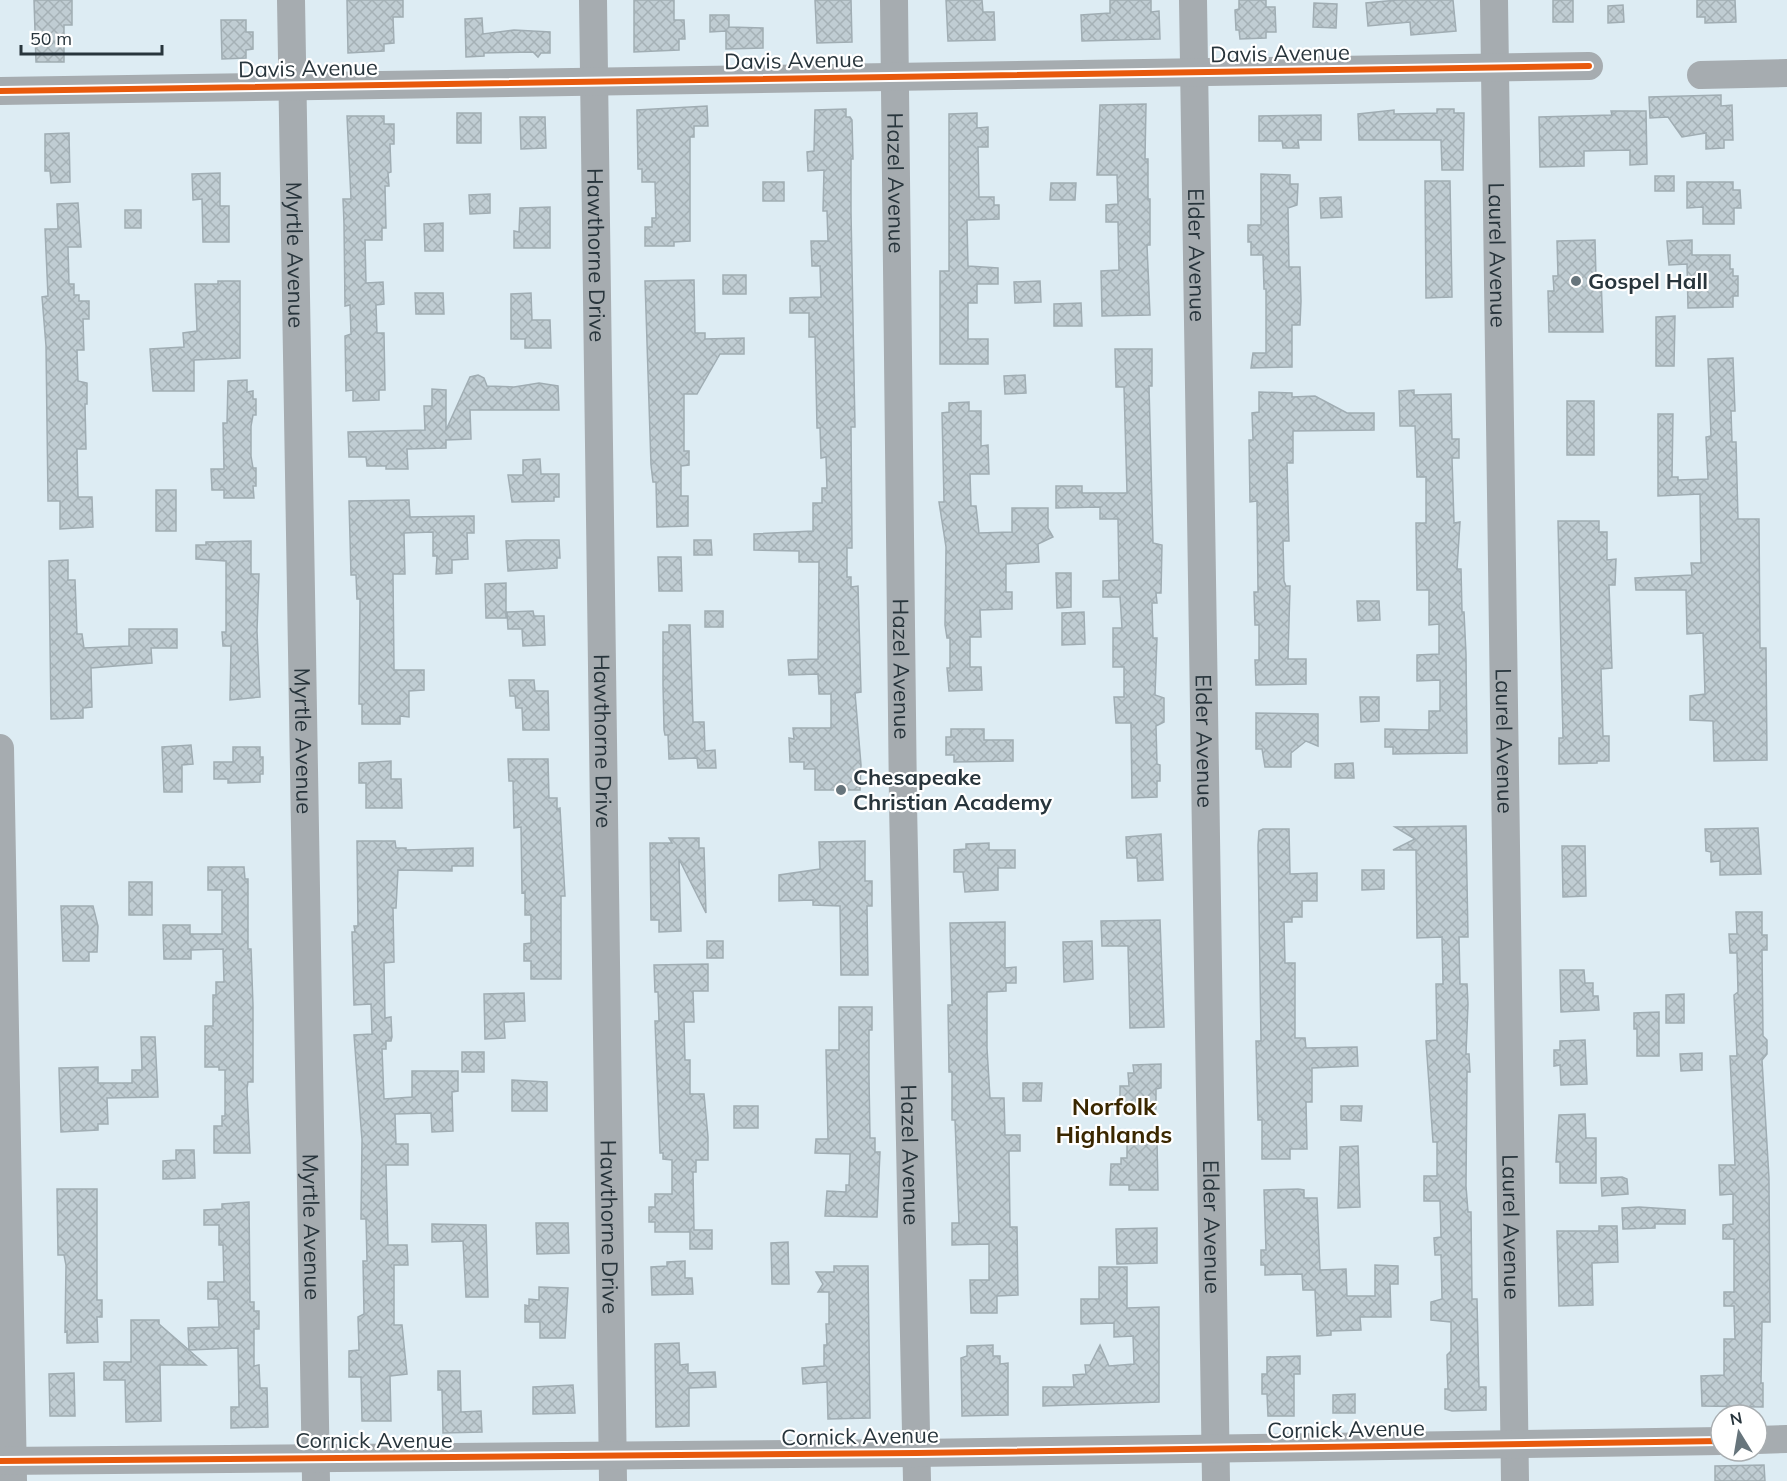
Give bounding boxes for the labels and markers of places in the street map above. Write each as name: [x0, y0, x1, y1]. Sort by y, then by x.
place label: Gospel Hall: [1588, 267, 1708, 295]
marker: Gospel Hall: [1569, 274, 1583, 288]
place label: Chesapeake Christian Academy: [853, 763, 1052, 816]
marker: Chesapeake Christian Academy: [834, 783, 848, 797]

